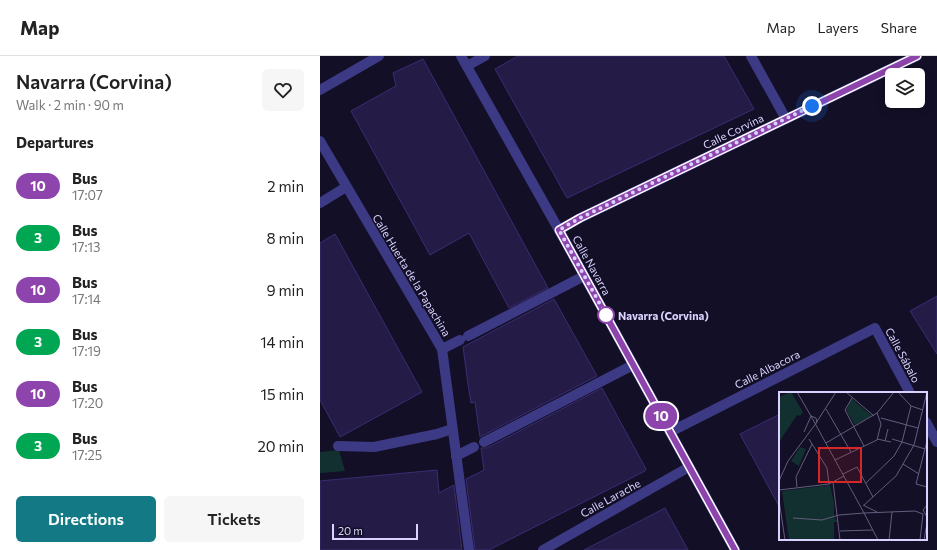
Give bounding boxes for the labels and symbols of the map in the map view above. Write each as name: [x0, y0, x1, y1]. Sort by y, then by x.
your location: [802, 96, 822, 116]
street label: Calle Corvina: [701, 111, 765, 151]
street label: Calle Huerta de la Papachina: [370, 212, 454, 338]
street label: Calle Navarra: [570, 233, 614, 297]
marker: Navarra (Corvina): [597, 306, 615, 324]
place label: Navarra (Corvina): [618, 309, 709, 322]
street label: Calle Sábalo: [883, 325, 923, 385]
street label: Calle Albacora: [732, 347, 802, 391]
inset map: [779, 392, 927, 540]
line badge: 10: [643, 403, 679, 429]
street label: Calle Larache: [578, 476, 642, 520]
scale bar: [332, 522, 418, 541]

